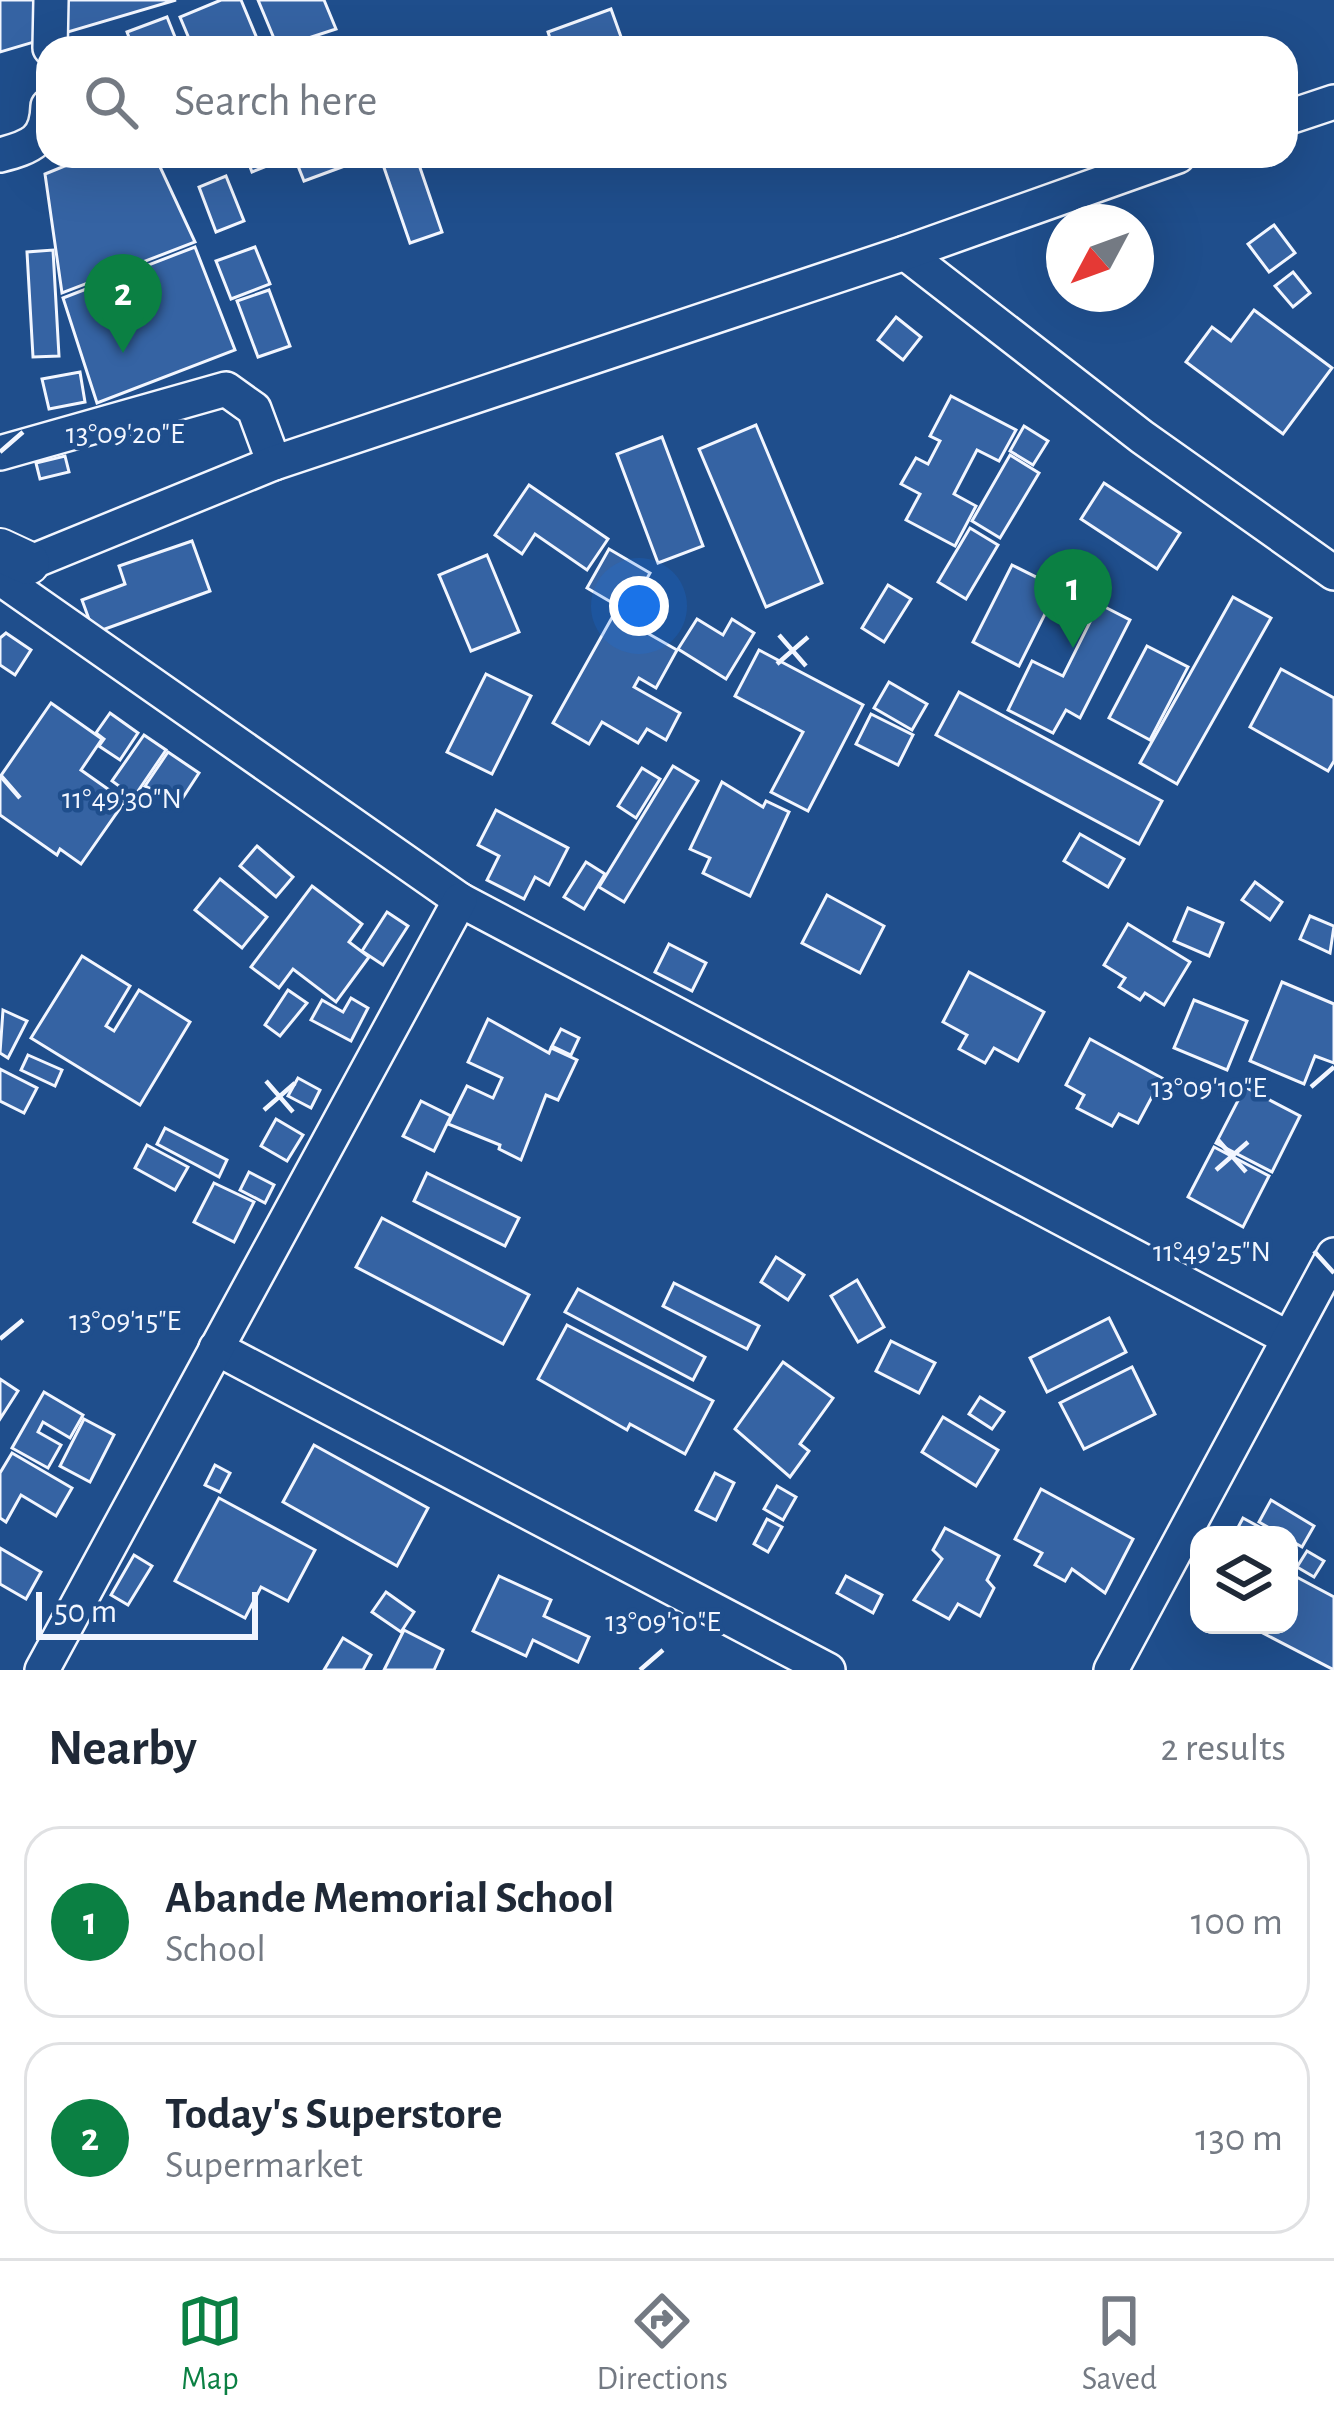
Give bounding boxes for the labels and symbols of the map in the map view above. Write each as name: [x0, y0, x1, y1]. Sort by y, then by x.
north arrow: [1046, 204, 1154, 312]
pin: 2: [84, 254, 162, 353]
text: 13°09'20"E: [66, 419, 184, 449]
pin: 1: [1034, 549, 1112, 648]
your location: [609, 576, 669, 636]
text: 11°49'30"N: [62, 784, 182, 814]
text: 13°09'10"E: [1151, 1073, 1267, 1103]
text: 11°49'25"N: [1153, 1237, 1271, 1267]
text: 13°09'15"E: [69, 1306, 181, 1336]
scale bar: [36, 1586, 258, 1639]
text: 13°09'10"E: [605, 1607, 721, 1637]

